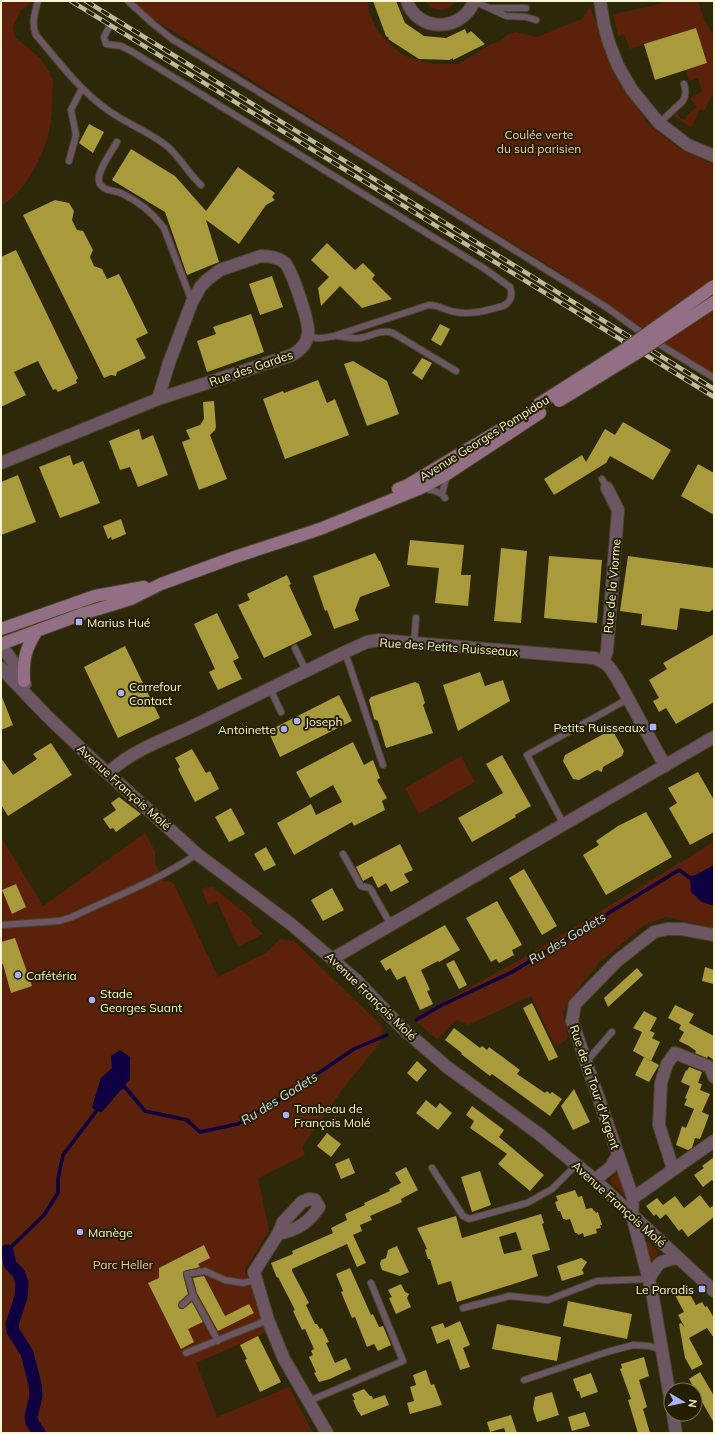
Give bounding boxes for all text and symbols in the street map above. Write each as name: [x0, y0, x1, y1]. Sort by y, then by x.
park label: Coulée verte du sud parisien: [497, 127, 581, 156]
street label: Rue des Gardes: [207, 347, 295, 389]
street label: Avenue Georges Pompidou: [416, 392, 552, 484]
street label: Rue de la Viorme: [600, 538, 624, 634]
place label: Marius Hué: [87, 615, 150, 630]
marker: Marius Hué: [74, 617, 84, 627]
street label: Rue des Petits Ruisseaux: [379, 635, 520, 659]
place label: Carrefour Contact: [129, 679, 182, 708]
marker: Carrefour Contact: [116, 688, 126, 698]
place label: Joseph: [305, 714, 343, 729]
marker: Joseph: [292, 716, 302, 726]
place label: Petits Ruisseaux: [554, 720, 646, 735]
place label: Antoinette: [218, 722, 276, 737]
marker: Petits Ruisseaux: [648, 722, 658, 732]
marker: Antoinette: [279, 724, 289, 734]
street label: Avenue François Molé: [74, 741, 174, 833]
water label: Ru des Godets: [525, 909, 609, 967]
street label: Avenue François Molé: [322, 948, 420, 1044]
place label: Cafétéria: [26, 968, 77, 983]
marker: Cafétéria: [13, 970, 23, 980]
place label: Stade Georges Suant: [100, 986, 182, 1015]
marker: Stade Georges Suant: [87, 995, 97, 1005]
street label: Rue de la Tour d'Argent: [567, 1023, 623, 1151]
water label: Ru des Godets: [238, 1068, 320, 1128]
place label: Tombeau de François Molé: [294, 1101, 370, 1130]
marker: Tombeau de François Molé: [281, 1110, 291, 1120]
street label: Avenue François Molé: [569, 1158, 669, 1250]
place label: Manège: [88, 1225, 133, 1240]
marker: Manège: [75, 1227, 85, 1237]
park label: Parc Heller: [93, 1257, 154, 1272]
place label: Le Paradis: [636, 1282, 694, 1297]
marker: Le Paradis: [697, 1284, 707, 1294]
north arrow: [663, 1382, 703, 1422]
text: N: [685, 1398, 700, 1409]

